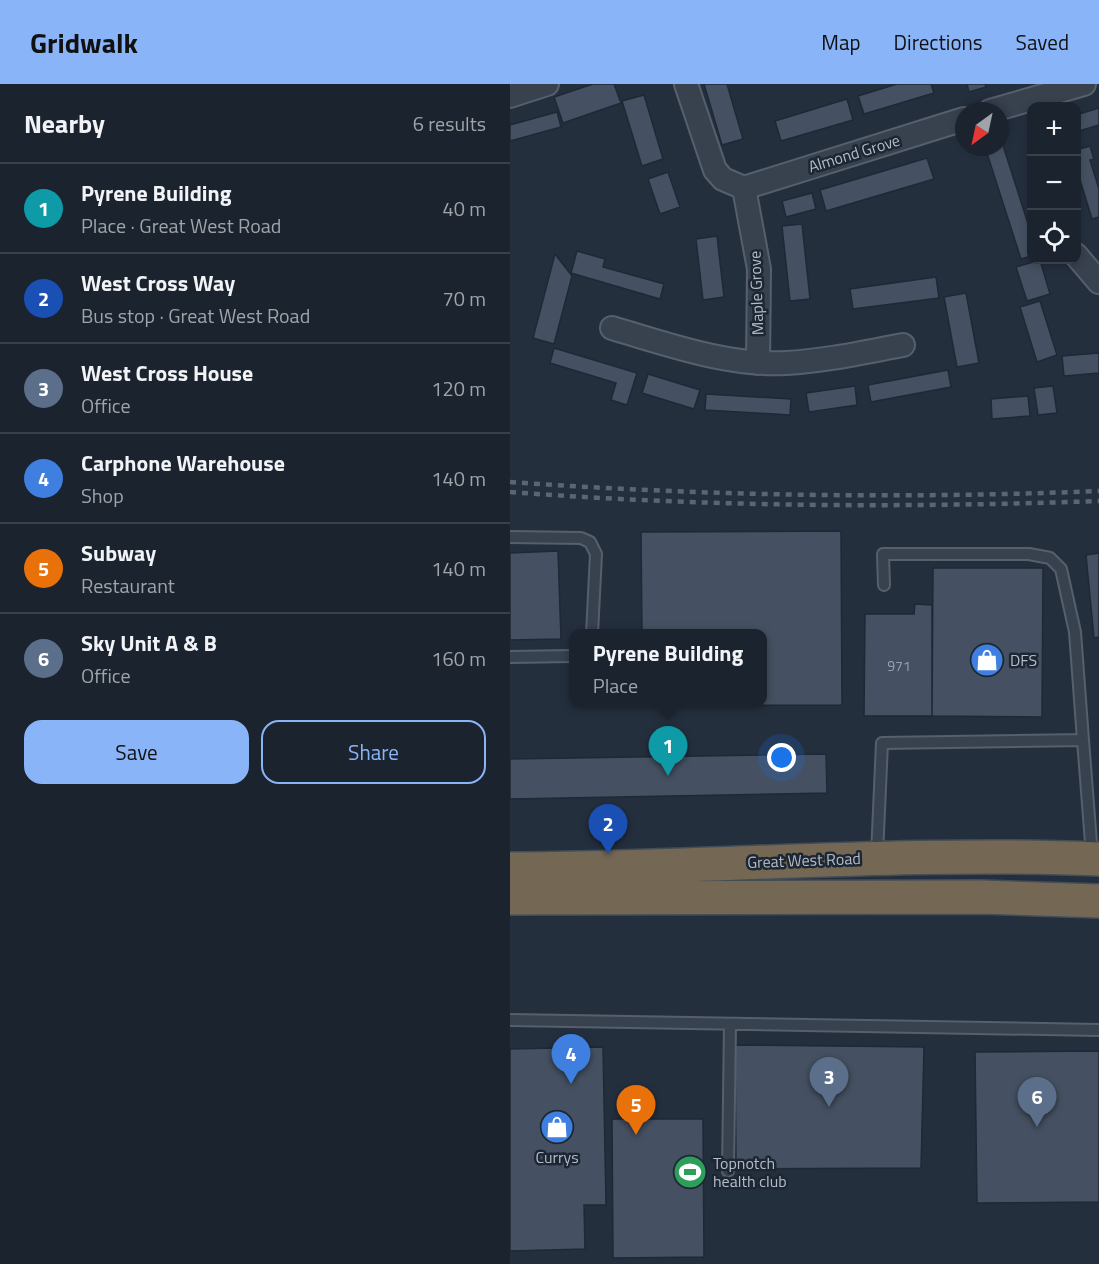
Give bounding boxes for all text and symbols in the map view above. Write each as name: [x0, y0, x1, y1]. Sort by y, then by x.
text: Gridwalk: [30, 21, 138, 64]
text: Map: [821, 26, 861, 58]
text: Directions: [894, 26, 983, 58]
text: Saved: [1016, 26, 1069, 58]
north arrow: [955, 102, 1009, 156]
map controls: [1027, 102, 1081, 264]
button: +: [1027, 102, 1081, 156]
text: Nearby: [24, 104, 105, 143]
text: 6 results: [413, 108, 486, 139]
street label: Almond Grove: [805, 128, 903, 178]
button: −: [1027, 156, 1081, 210]
text: Pyrene Building: [81, 176, 231, 210]
text: 1: [38, 193, 49, 224]
text: 40 m: [442, 193, 486, 224]
text: Place · Great West Road: [81, 210, 281, 241]
button: locate: [1027, 210, 1081, 264]
street label: Maple Grove: [743, 250, 769, 336]
text: West Cross Way: [81, 266, 235, 300]
text: 2: [38, 283, 49, 314]
text: 70 m: [442, 283, 486, 314]
text: Bus stop · Great West Road: [81, 300, 310, 331]
text: West Cross House: [81, 356, 253, 390]
text: 3: [38, 373, 49, 404]
text: 120 m: [431, 373, 486, 404]
text: Office: [81, 390, 131, 421]
text: Carphone Warehouse: [81, 446, 285, 480]
text: 4: [38, 463, 49, 494]
text: 140 m: [431, 463, 486, 494]
text: Shop: [81, 480, 124, 511]
text: Subway: [81, 536, 156, 570]
text: 5: [38, 553, 49, 584]
text: 140 m: [431, 553, 486, 584]
text: Restaurant: [81, 570, 175, 601]
text: Sky Unit A & B: [81, 626, 217, 660]
popup: [569, 629, 767, 707]
text: Pyrene Building: [593, 636, 743, 670]
shop icon: DFS: [969, 642, 1005, 678]
text: 6: [38, 643, 49, 674]
text: 160 m: [431, 643, 486, 674]
place label: DFS: [1010, 648, 1037, 672]
house number: 971: [887, 655, 911, 676]
text: Office: [81, 660, 131, 691]
text: Place: [593, 670, 638, 701]
button: Save: [24, 720, 249, 784]
button: Share: [261, 720, 486, 784]
pin: 1: [648, 726, 688, 776]
your location: [767, 743, 796, 772]
pin: 2: [588, 804, 628, 854]
street label: Great West Road: [747, 846, 861, 874]
pin: 4: [552, 1034, 590, 1084]
pin: 3: [810, 1058, 848, 1107]
pin: 6: [1018, 1078, 1056, 1127]
pin: 5: [616, 1086, 656, 1135]
shop icon: Currys: [539, 1109, 575, 1145]
place label: Currys: [535, 1145, 579, 1169]
place label: Topnotch health club: [713, 1151, 787, 1193]
sports icon: Topnotch health club: [672, 1154, 708, 1190]

